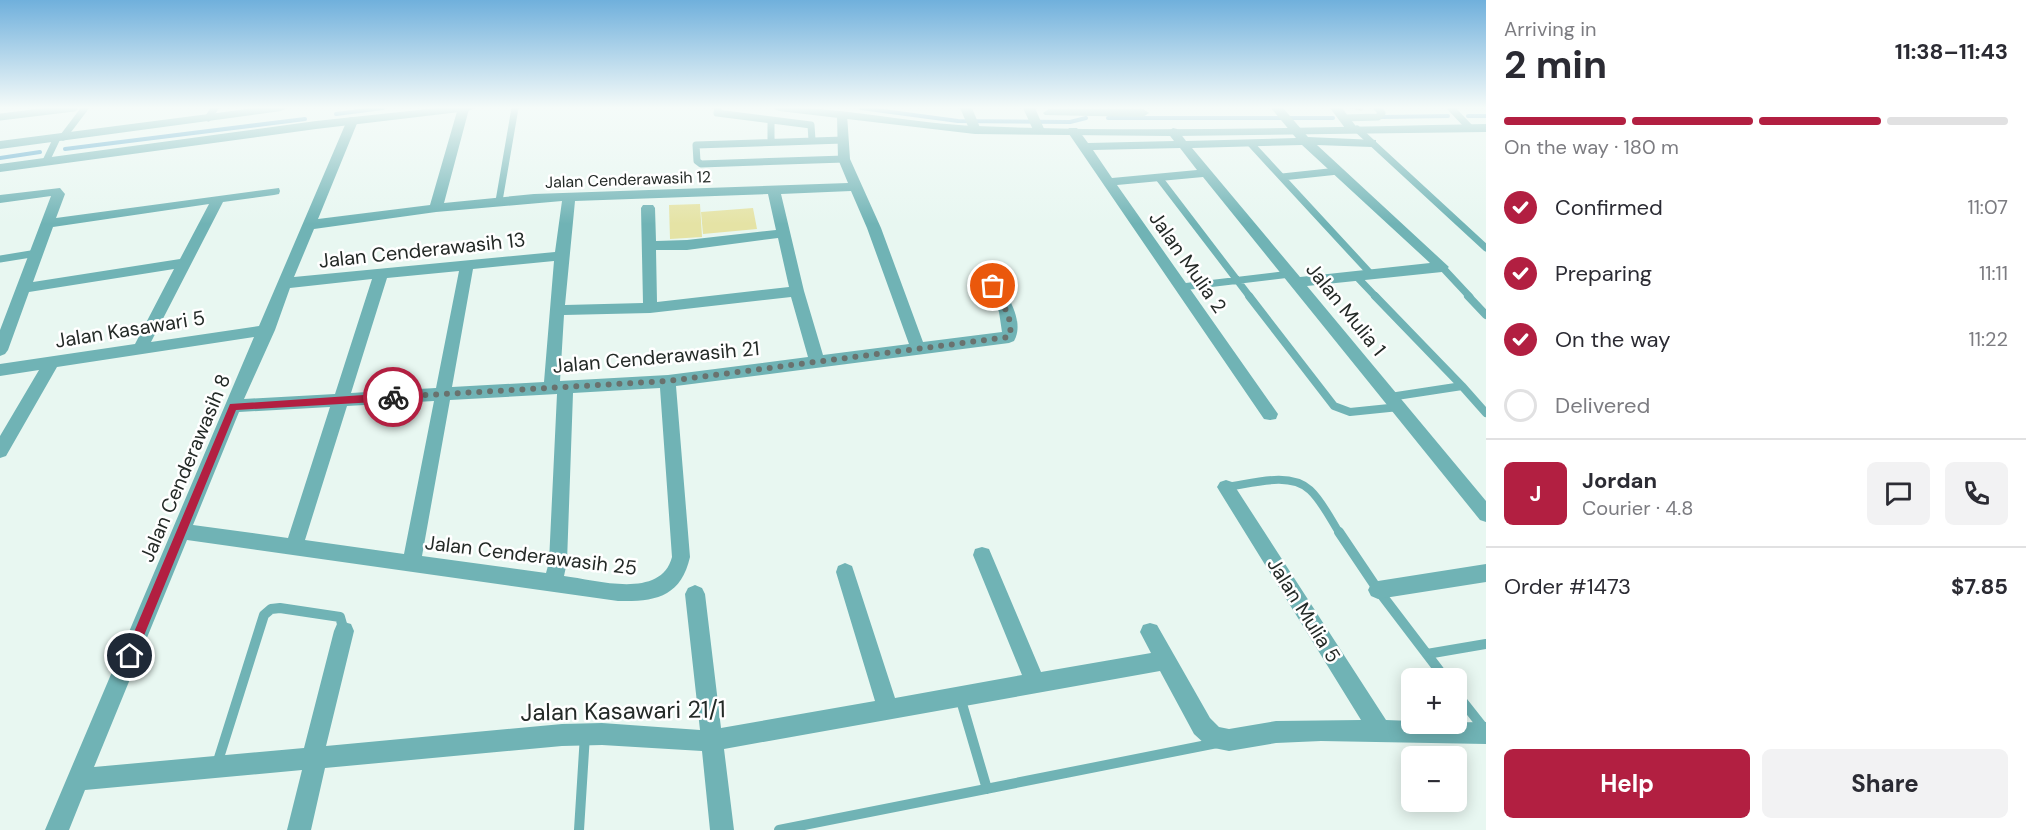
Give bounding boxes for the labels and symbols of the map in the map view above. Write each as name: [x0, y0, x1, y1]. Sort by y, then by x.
street label: Jalan Cenderawasih 12: [545, 166, 711, 193]
street label: Jalan Mulia 2: [1143, 206, 1233, 318]
street label: Jalan Cenderawasih 13: [317, 226, 527, 274]
street label: Jalan Mulia 1: [1300, 257, 1392, 361]
pin: [967, 260, 1018, 311]
street label: Jalan Kasawari 5: [53, 304, 207, 354]
street label: Jalan Cenderawasih 21: [552, 335, 760, 379]
courier: [363, 367, 423, 427]
street label: Jalan Cenderawasih 8: [134, 370, 236, 566]
street label: Jalan Cenderawasih 25: [424, 529, 638, 581]
street label: Jalan Mulia 5: [1261, 553, 1347, 667]
pin: [104, 630, 155, 681]
street label: Jalan Kasawari 21/1: [520, 693, 726, 728]

